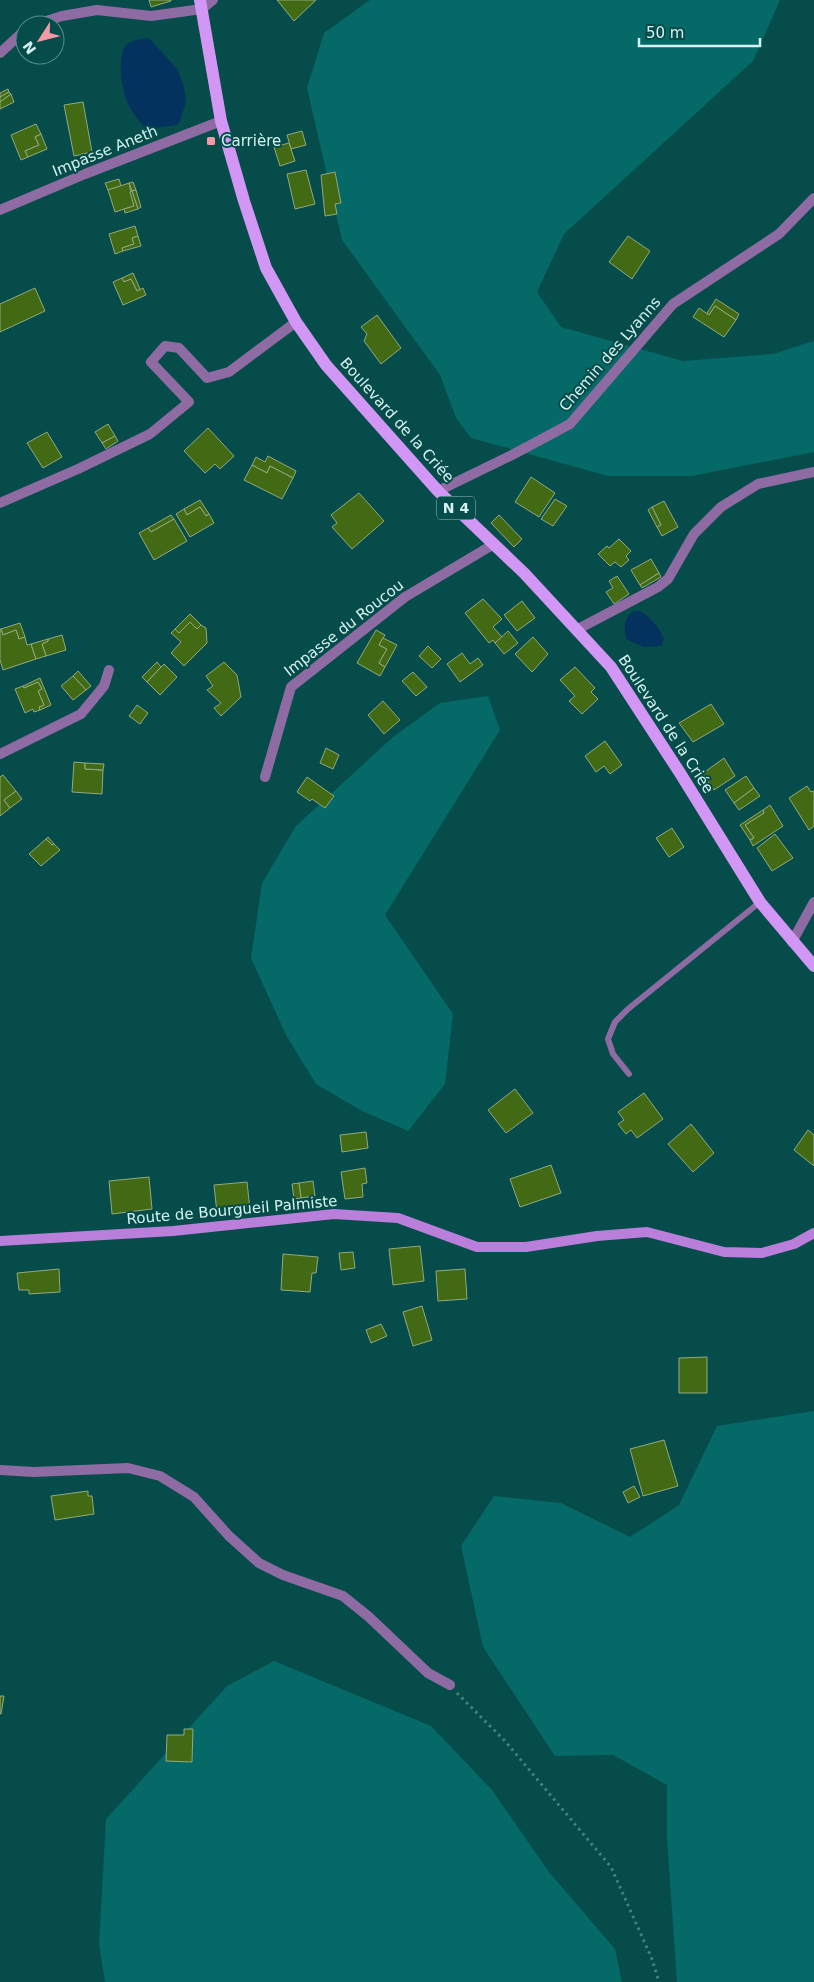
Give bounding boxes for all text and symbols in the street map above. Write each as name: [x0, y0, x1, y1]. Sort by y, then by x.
north arrow: [15, 15, 65, 65]
scale bar: [639, 15, 760, 47]
text: 50 m: [646, 24, 684, 42]
text: N: [20, 38, 39, 57]
street label: Impasse Aneth: [50, 122, 160, 180]
place label: Carrière: [221, 132, 281, 150]
marker: Carrière: [205, 135, 217, 147]
street label: Chemin des Lyanns: [555, 293, 665, 415]
street label: Boulevard de la Criée: [336, 354, 458, 486]
road number: N 4: [437, 496, 475, 520]
street label: Impasse du Roucou: [281, 576, 407, 680]
street label: Boulevard de la Criée: [614, 651, 718, 797]
street label: Route de Bourgueil Palmiste: [126, 1192, 338, 1228]

